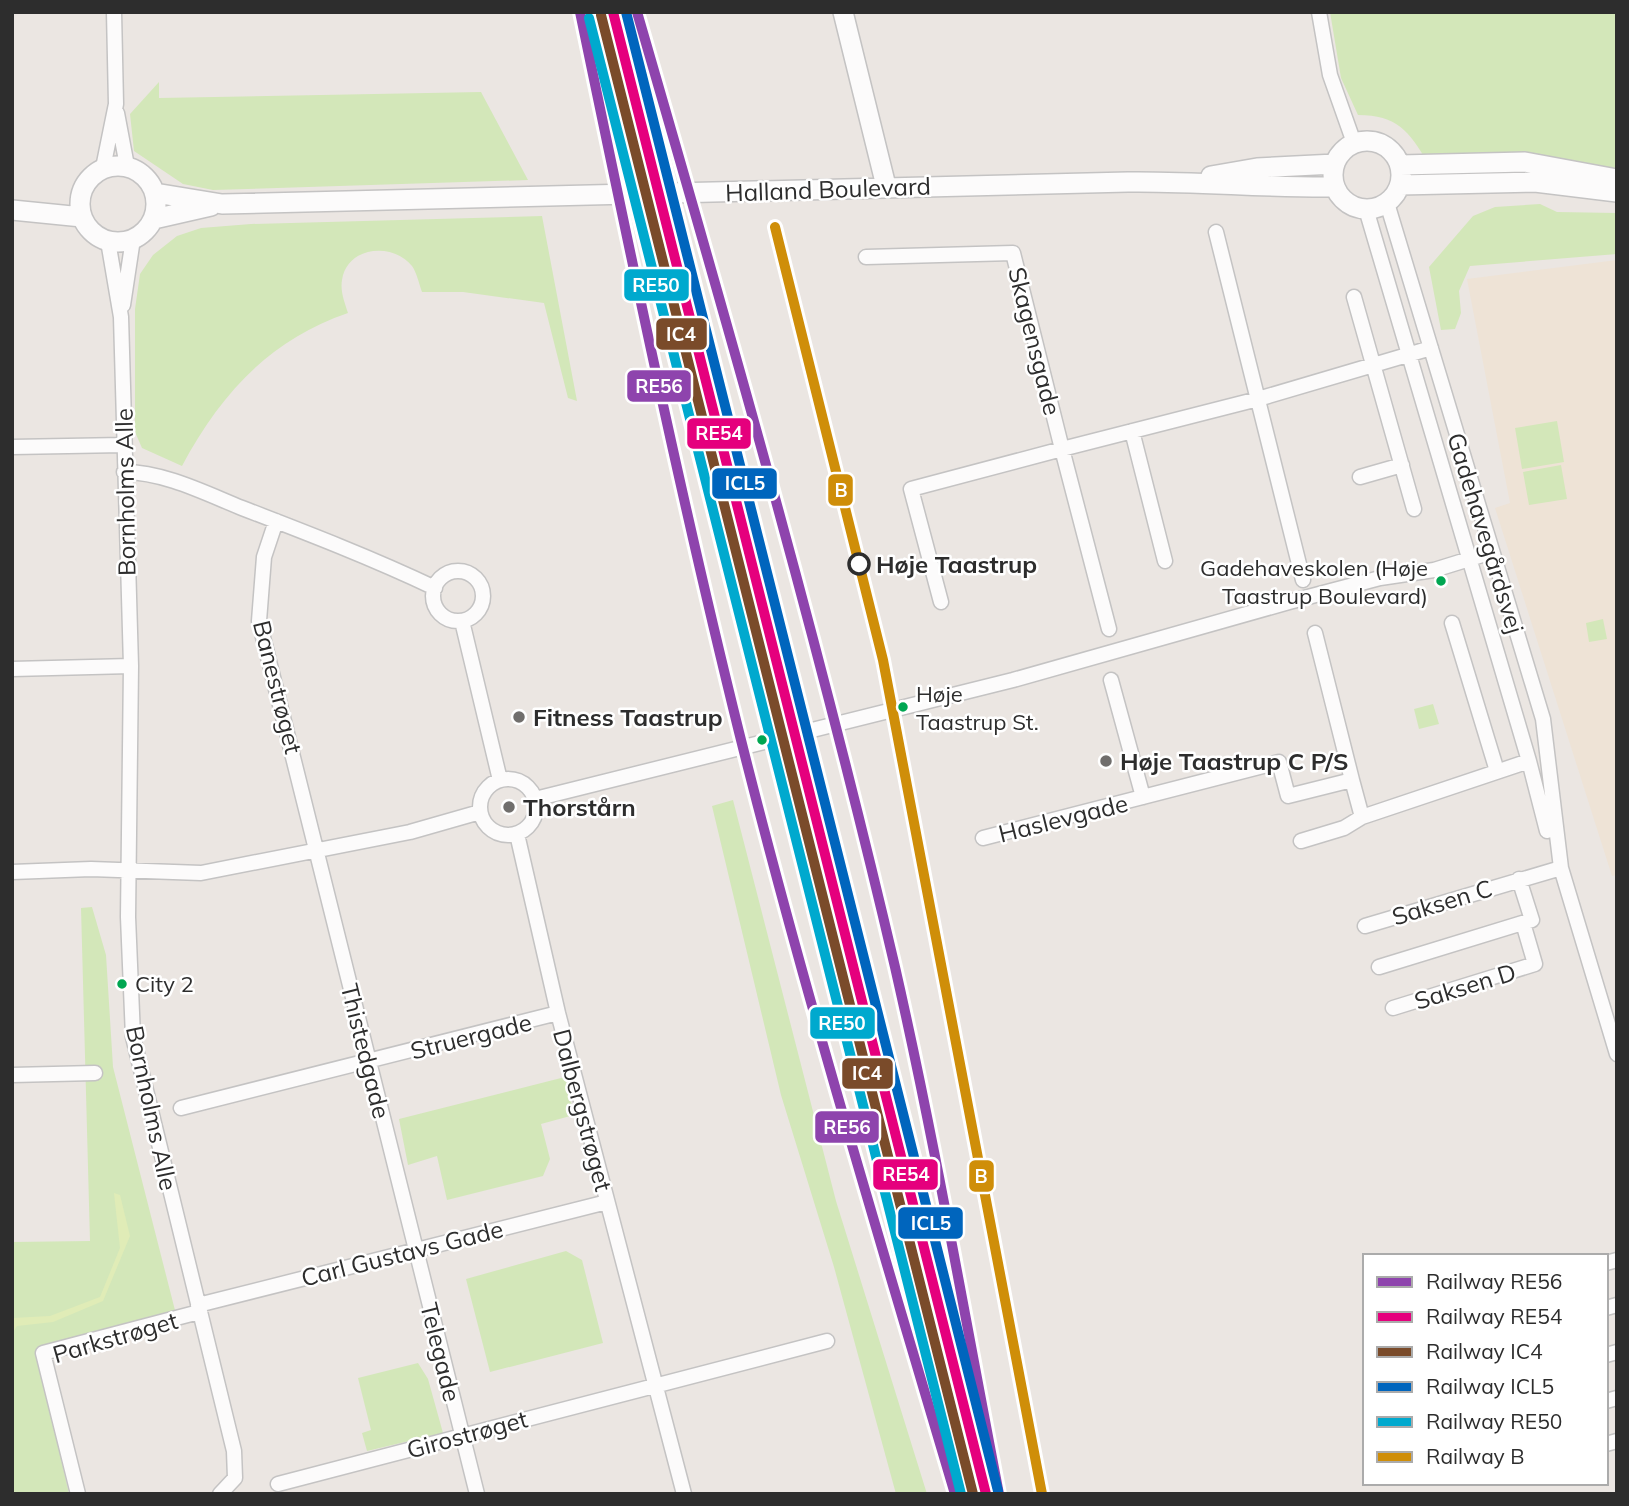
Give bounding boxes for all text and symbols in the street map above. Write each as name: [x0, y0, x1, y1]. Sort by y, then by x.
street label: Halland Boulevard: [725, 170, 931, 208]
street label: Skagensgade: [1002, 264, 1068, 418]
line badge: RE50: [623, 268, 690, 302]
text: RE50: [632, 273, 680, 297]
line badge: IC4: [655, 317, 708, 351]
text: IC4: [666, 322, 697, 346]
line badge: RE56: [626, 369, 692, 403]
text: RE56: [635, 374, 683, 398]
street label: Bornholms Alle: [109, 408, 141, 576]
line badge: RE54: [686, 417, 752, 450]
text: RE54: [695, 421, 743, 445]
street label: Gadehavegårdsvej: [1441, 429, 1531, 637]
line badge: ICL5: [711, 467, 778, 500]
text: ICL5: [725, 471, 765, 495]
line badge: B: [827, 473, 854, 507]
text: B: [834, 478, 848, 502]
place label: Høje Taastrup: [876, 549, 1037, 579]
marker: Høje Taastrup: [848, 553, 870, 575]
place label: Gadehaveskolen (Høje Taastrup Boulevard): [1200, 554, 1428, 610]
marker: Gadehaveskolen (Høje Taastrup Boulevard): [1434, 574, 1448, 588]
street label: Banestrøget: [247, 617, 309, 757]
place label: Høje Taastrup St.: [916, 680, 1039, 736]
marker: Høje Taastrup St.: [896, 700, 910, 714]
place label: Fitness Taastrup: [533, 702, 723, 732]
marker: Fitness Taastrup: [511, 709, 527, 725]
unlabelled marker: [755, 733, 769, 747]
place label: Høje Taastrup C P/S: [1120, 746, 1348, 776]
marker: Høje Taastrup C P/S: [1098, 753, 1114, 769]
street label: Haslevgade: [995, 787, 1131, 849]
place label: Thorstårn: [523, 792, 636, 822]
marker: Thorstårn: [501, 799, 517, 815]
street label: Saksen C: [1388, 873, 1496, 931]
street label: Saksen D: [1411, 956, 1519, 1016]
place label: City 2: [135, 970, 194, 998]
marker: City 2: [115, 977, 129, 991]
street label: Thistedgade: [335, 980, 397, 1122]
street label: Struergade: [407, 1006, 535, 1066]
line badge: RE50: [809, 1006, 876, 1040]
text: RE50: [818, 1011, 866, 1035]
street label: Bornholms Alle: [120, 1023, 184, 1193]
street label: Dalbergstrøget: [547, 1026, 619, 1194]
line badge: IC4: [841, 1057, 894, 1090]
text: IC4: [852, 1061, 883, 1085]
line badge: RE56: [814, 1110, 880, 1144]
text: RE56: [823, 1115, 871, 1139]
line badge: RE54: [872, 1158, 939, 1191]
line badge: B: [968, 1159, 995, 1193]
text: RE54: [882, 1162, 930, 1186]
text: B: [974, 1164, 988, 1188]
line badge: ICL5: [897, 1206, 964, 1240]
text: ICL5: [911, 1211, 951, 1235]
street label: Carl Gustavs Gade: [298, 1213, 506, 1293]
legend: [1363, 1254, 1608, 1485]
text: Railway RE56: [1426, 1268, 1562, 1294]
street label: Telegade: [414, 1299, 468, 1405]
text: Railway RE54: [1426, 1303, 1563, 1329]
street label: Parkstrøget: [49, 1305, 181, 1369]
text: Railway IC4: [1426, 1338, 1543, 1364]
text: Railway ICL5: [1426, 1373, 1554, 1399]
street label: Girostrøget: [403, 1403, 531, 1465]
text: Railway RE50: [1426, 1408, 1562, 1434]
text: Railway B: [1426, 1443, 1525, 1469]

